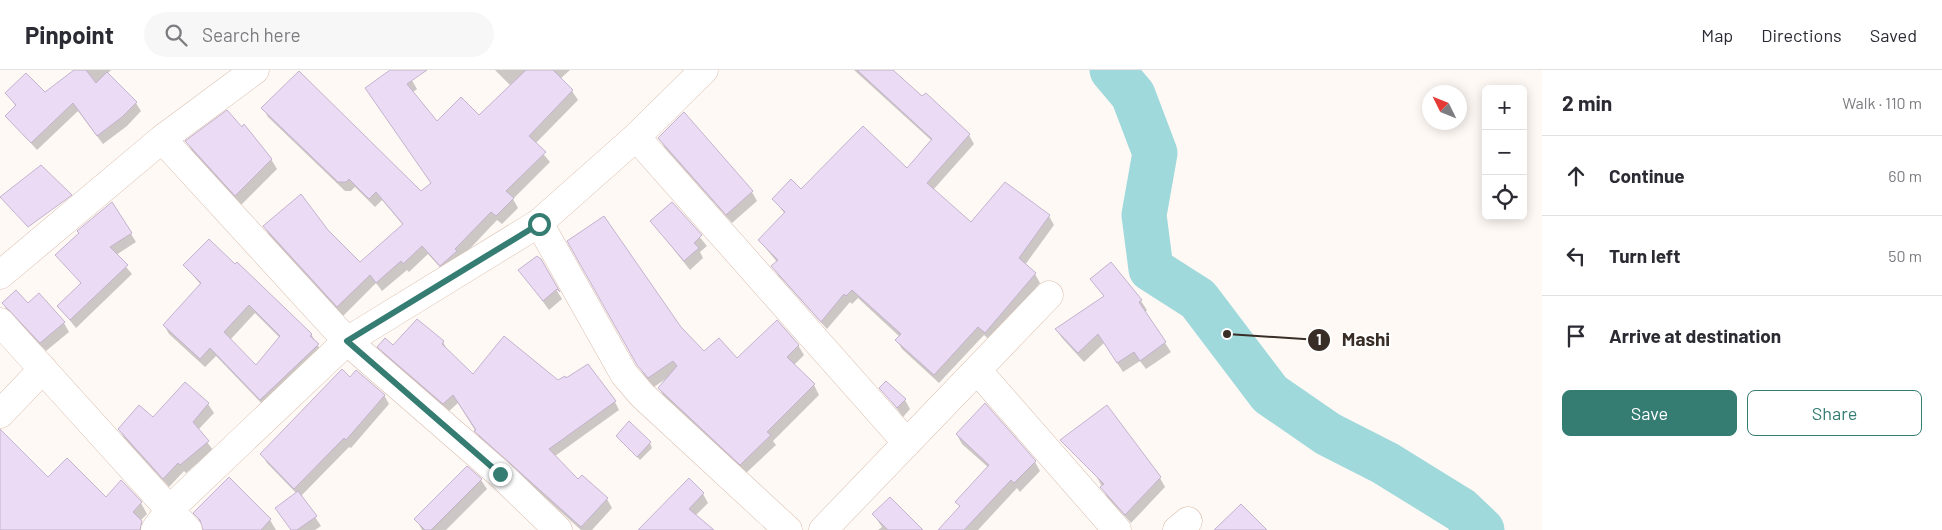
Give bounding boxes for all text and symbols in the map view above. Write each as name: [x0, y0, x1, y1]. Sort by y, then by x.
search box: [144, 12, 494, 57]
text: Pinpoint: [25, 20, 114, 49]
icon: search: [162, 21, 190, 49]
text: Search here: [202, 23, 301, 46]
text: Map: [1701, 24, 1733, 46]
text: Directions: [1761, 24, 1842, 46]
text: Saved: [1870, 24, 1917, 46]
north arrow: [1422, 85, 1467, 130]
map controls: [1482, 85, 1527, 220]
button: +: [1482, 85, 1527, 130]
text: 2 min: [1562, 90, 1612, 115]
text: Walk · 110 m: [1842, 93, 1922, 112]
button: −: [1482, 130, 1527, 175]
icon: ahead: [1562, 162, 1590, 190]
text: Continue: [1609, 164, 1685, 187]
text: 60 m: [1888, 166, 1922, 185]
button: locate: [1482, 175, 1527, 220]
route start: [528, 213, 551, 236]
icon: left: [1562, 242, 1590, 270]
text: Turn left: [1609, 244, 1680, 267]
text: 50 m: [1888, 246, 1922, 265]
icon: arrive: [1562, 322, 1590, 350]
callout: Mashi: [1307, 323, 1400, 357]
text: Arrive at destination: [1609, 324, 1781, 347]
text: Mashi: [1342, 327, 1390, 350]
text: 1: [1316, 330, 1322, 348]
button: Save: [1562, 390, 1737, 436]
button: Share: [1747, 390, 1922, 436]
route end: [489, 463, 512, 486]

